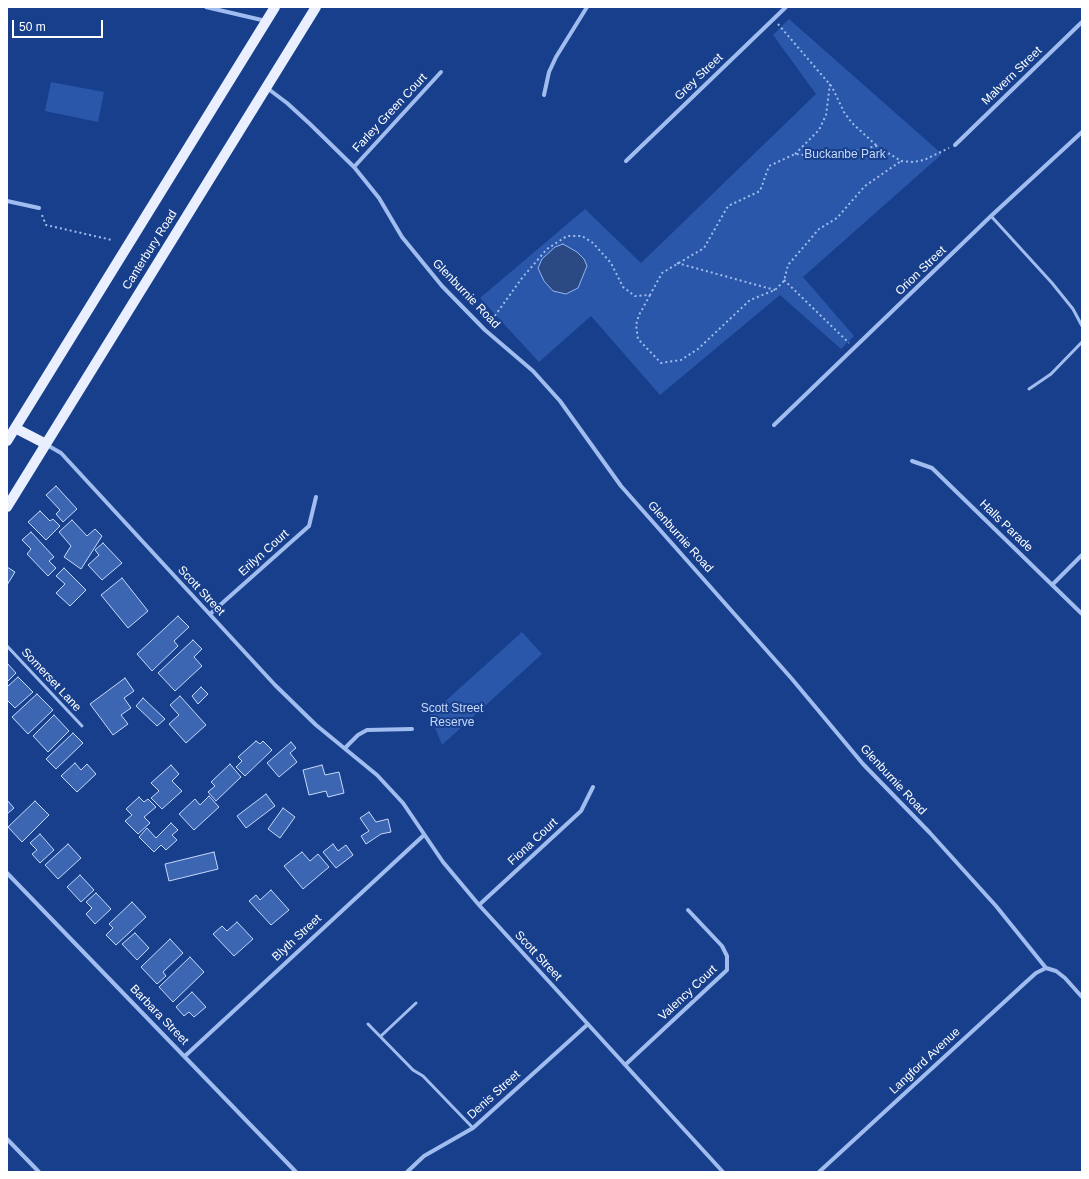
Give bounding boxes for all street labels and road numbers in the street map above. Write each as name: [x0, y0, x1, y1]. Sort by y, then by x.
street label: Malvern Street: [979, 44, 1045, 108]
street label: Grey Street: [672, 51, 726, 103]
street label: Farley Green Court: [350, 71, 430, 155]
street label: Canterbury Road: [120, 207, 180, 293]
street label: Orion Street: [893, 243, 949, 299]
street label: Glenburnie Road: [429, 256, 503, 332]
street label: Halls Parade: [976, 497, 1036, 555]
street label: Glenburnie Road: [644, 498, 716, 576]
street label: Erilyn Court: [236, 527, 292, 579]
street label: Scott Street: [174, 563, 228, 619]
street label: Somerset Lane: [18, 645, 84, 715]
street label: Glenburnie Road: [857, 742, 929, 818]
street label: Fiona Court: [505, 815, 561, 869]
street label: Blyth Street: [269, 912, 325, 964]
street label: Scott Street: [511, 928, 565, 984]
street label: Valency Court: [656, 962, 720, 1024]
street label: Barbara Street: [127, 982, 191, 1048]
street label: Langford Avenue: [887, 1025, 963, 1097]
street label: Denis Street: [465, 1068, 523, 1122]

